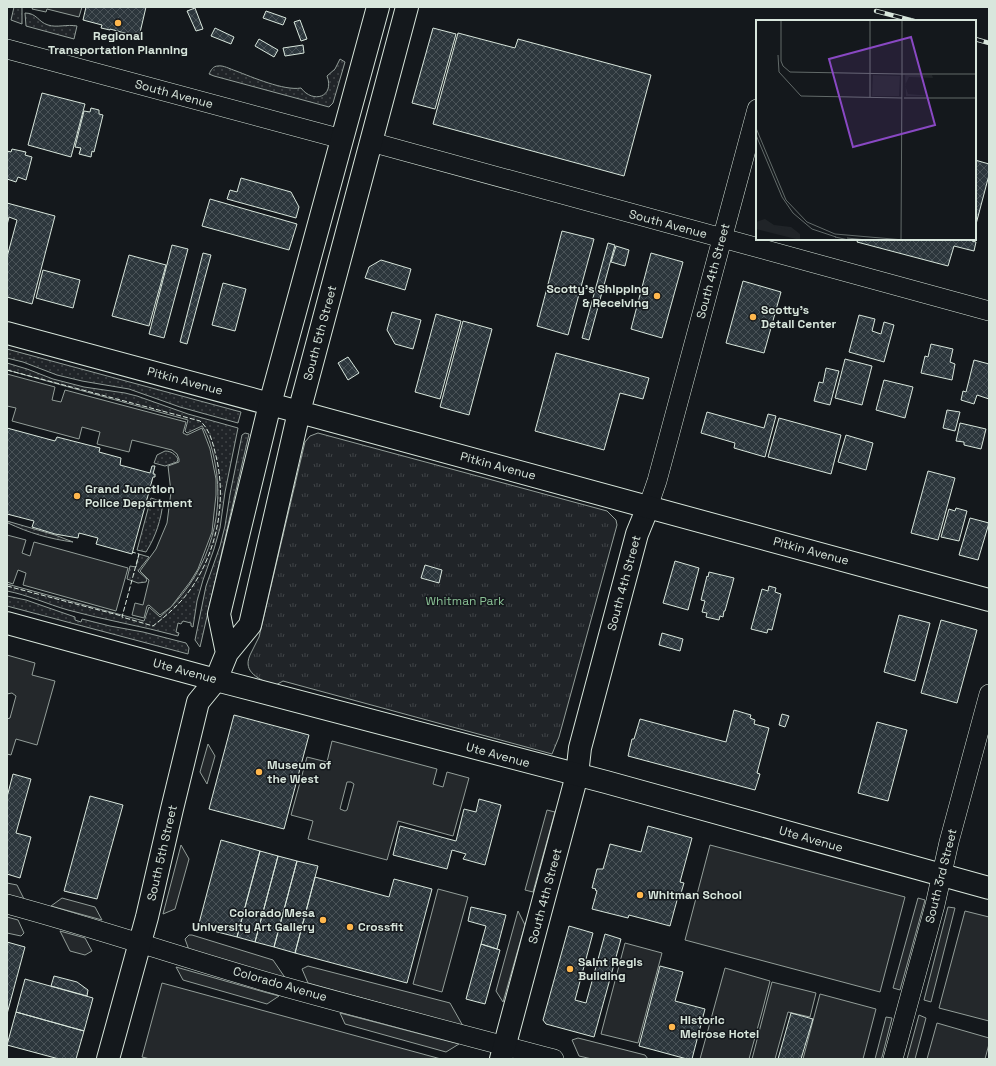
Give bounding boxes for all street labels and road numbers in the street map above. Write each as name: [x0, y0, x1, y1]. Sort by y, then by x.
street label: South Avenue: [133, 76, 215, 112]
street label: South Avenue: [627, 206, 709, 242]
street label: South 4th Street: [693, 221, 733, 321]
street label: South 5th Street: [300, 284, 340, 382]
street label: Pitkin Avenue: [145, 363, 225, 399]
street label: Pitkin Avenue: [458, 448, 538, 484]
street label: South 4th Street: [604, 533, 644, 633]
street label: Pitkin Avenue: [771, 533, 851, 569]
street label: Ute Avenue: [151, 655, 219, 687]
street label: Ute Avenue: [464, 739, 532, 771]
street label: South 5th Street: [143, 804, 181, 902]
street label: Ute Avenue: [777, 822, 845, 856]
street label: South 3rd Street: [921, 827, 961, 925]
street label: South 4th Street: [525, 846, 565, 946]
street label: Colorado Avenue: [231, 963, 329, 1005]

